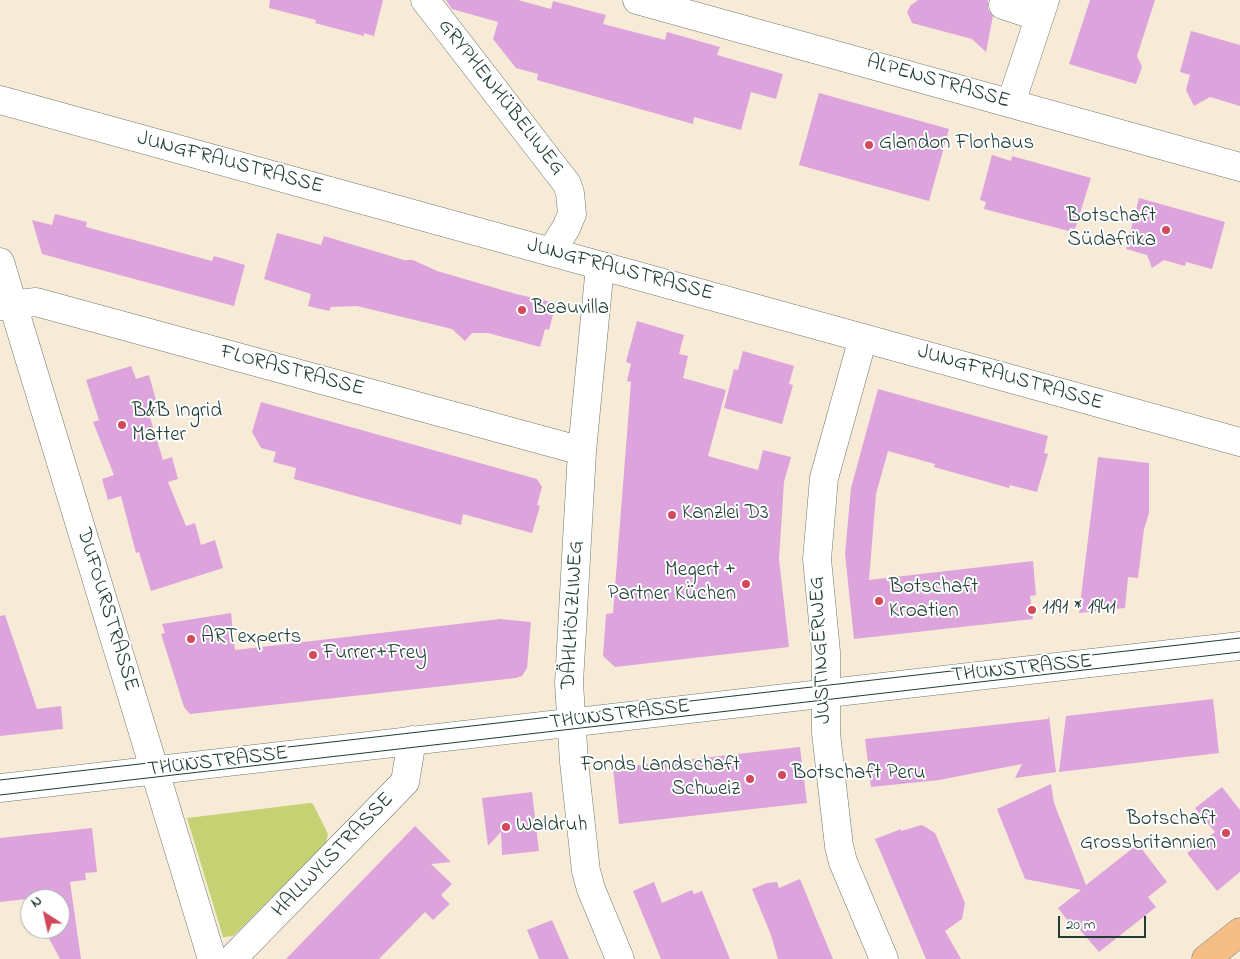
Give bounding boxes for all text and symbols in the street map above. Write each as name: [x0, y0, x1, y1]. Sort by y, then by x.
street label: GRYPHENHÜBELIWEG: [431, 15, 569, 181]
street label: ALPENSTRASSE: [863, 50, 1013, 116]
street label: JUNGFRAUSTRASSE: [134, 127, 326, 201]
place label: Glandon Florhaus: [879, 132, 1034, 158]
marker: Glandon Florhaus: [863, 139, 875, 151]
place label: Botschaft Südafrika: [1067, 205, 1156, 255]
marker: Botschaft Südafrika: [1160, 224, 1172, 236]
street label: JUNGFRAUSTRASSE: [524, 234, 716, 308]
place label: Beauvilla: [532, 297, 609, 323]
marker: Beauvilla: [516, 304, 528, 316]
street label: JUNGFRAUSTRASSE: [914, 340, 1106, 418]
street label: FLORASTRASSE: [217, 341, 367, 403]
place label: B&B Ingrid Matter: [132, 400, 222, 450]
marker: B&B Ingrid Matter: [116, 419, 128, 431]
place label: Kanzlei D3: [682, 502, 769, 528]
marker: Kanzlei D3: [666, 509, 678, 521]
street label: DUFOURSTRASSE: [69, 525, 143, 695]
street label: DÄHLHÖLZLIWEG: [558, 540, 590, 690]
place label: Megert + Partner Küchen: [607, 559, 736, 609]
street label: JUSTINGERWEG: [806, 576, 838, 724]
place label: Botschaft Kroatien: [889, 576, 978, 626]
marker: Megert + Partner Küchen: [740, 578, 752, 590]
marker: Botschaft Kroatien: [873, 595, 885, 607]
place label: 1191 * 1941: [1042, 597, 1116, 623]
marker: 1191 * 1941: [1026, 604, 1038, 616]
place label: ARTexperts: [201, 626, 301, 652]
marker: ARTexperts: [185, 633, 197, 645]
place label: Furrer+Frey: [323, 642, 427, 668]
marker: Furrer+Frey: [307, 649, 319, 661]
street label: THUNSTRASSE: [950, 650, 1094, 690]
street label: THUNSTRASSE: [548, 695, 692, 737]
street label: THUNSTRASSE: [146, 742, 290, 784]
place label: Fonds Landschaft Schweiz: [581, 754, 740, 804]
place label: Botschaft Peru: [792, 762, 925, 788]
marker: Botschaft Peru: [776, 769, 788, 781]
marker: Fonds Landschaft Schweiz: [744, 773, 756, 785]
street label: HALLWYLSTRASSE: [268, 788, 400, 924]
place label: Botschaft Grossbritannien: [1080, 808, 1216, 858]
place label: Waldruh: [516, 814, 587, 840]
marker: Waldruh: [500, 821, 512, 833]
marker: Botschaft Grossbritannien: [1220, 827, 1232, 839]
north arrow: [20, 889, 70, 939]
text: N: [27, 891, 47, 913]
scale bar: [1060, 906, 1148, 938]
text: 20 m: [1066, 914, 1095, 936]

